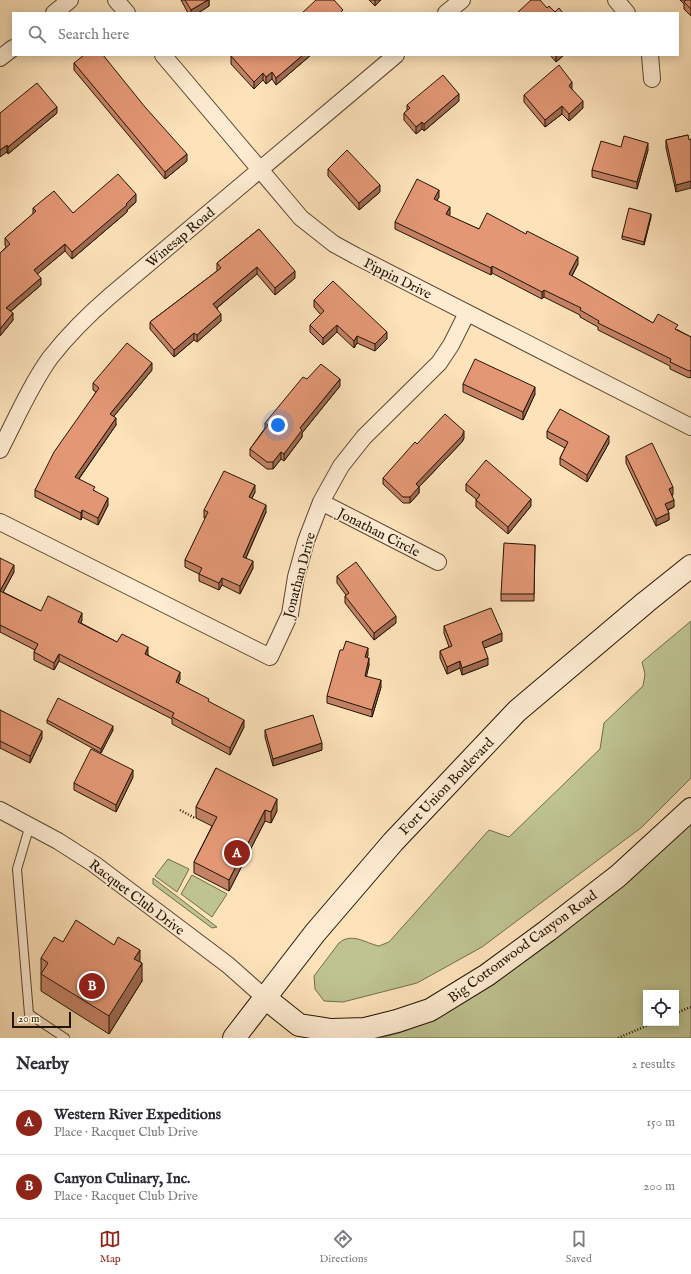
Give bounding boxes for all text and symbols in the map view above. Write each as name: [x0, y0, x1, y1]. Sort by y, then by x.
search box: [12, 12, 679, 56]
icon: search: [26, 23, 48, 45]
text: Search here: [58, 25, 129, 44]
street label: Winesap Road: [143, 203, 219, 272]
street label: Pippin Drive: [361, 254, 435, 304]
your location: [268, 415, 288, 435]
street label: Jonathan Circle: [332, 503, 423, 562]
street label: Jonathan Drive: [279, 530, 320, 622]
street label: Fort Union Boulevard: [395, 734, 498, 839]
pin: A: [224, 838, 250, 868]
street label: Racquet Club Drive: [85, 856, 188, 940]
street label: Big Cottonwood Canyon Road: [444, 886, 601, 1007]
pin: B: [79, 971, 105, 1001]
map controls: [643, 990, 679, 1026]
button: locate: [643, 990, 679, 1026]
scale bar: [12, 1010, 71, 1029]
text: 20 m: [18, 1012, 39, 1026]
text: Nearby: [16, 1054, 69, 1075]
text: 2 results: [631, 1056, 675, 1073]
text: Western River Expeditions: [54, 1105, 221, 1124]
text: A: [25, 1114, 33, 1131]
text: 150 m: [646, 1114, 675, 1131]
text: Place · Racquet Club Drive: [54, 1124, 198, 1141]
text: Canyon Culinary, Inc.: [54, 1169, 190, 1188]
text: B: [25, 1178, 33, 1195]
text: 200 m: [643, 1178, 675, 1195]
text: Place · Racquet Club Drive: [54, 1188, 198, 1205]
tab: Map: [99, 1228, 121, 1266]
tab: Directions: [320, 1228, 367, 1266]
tab: Saved: [566, 1228, 592, 1266]

